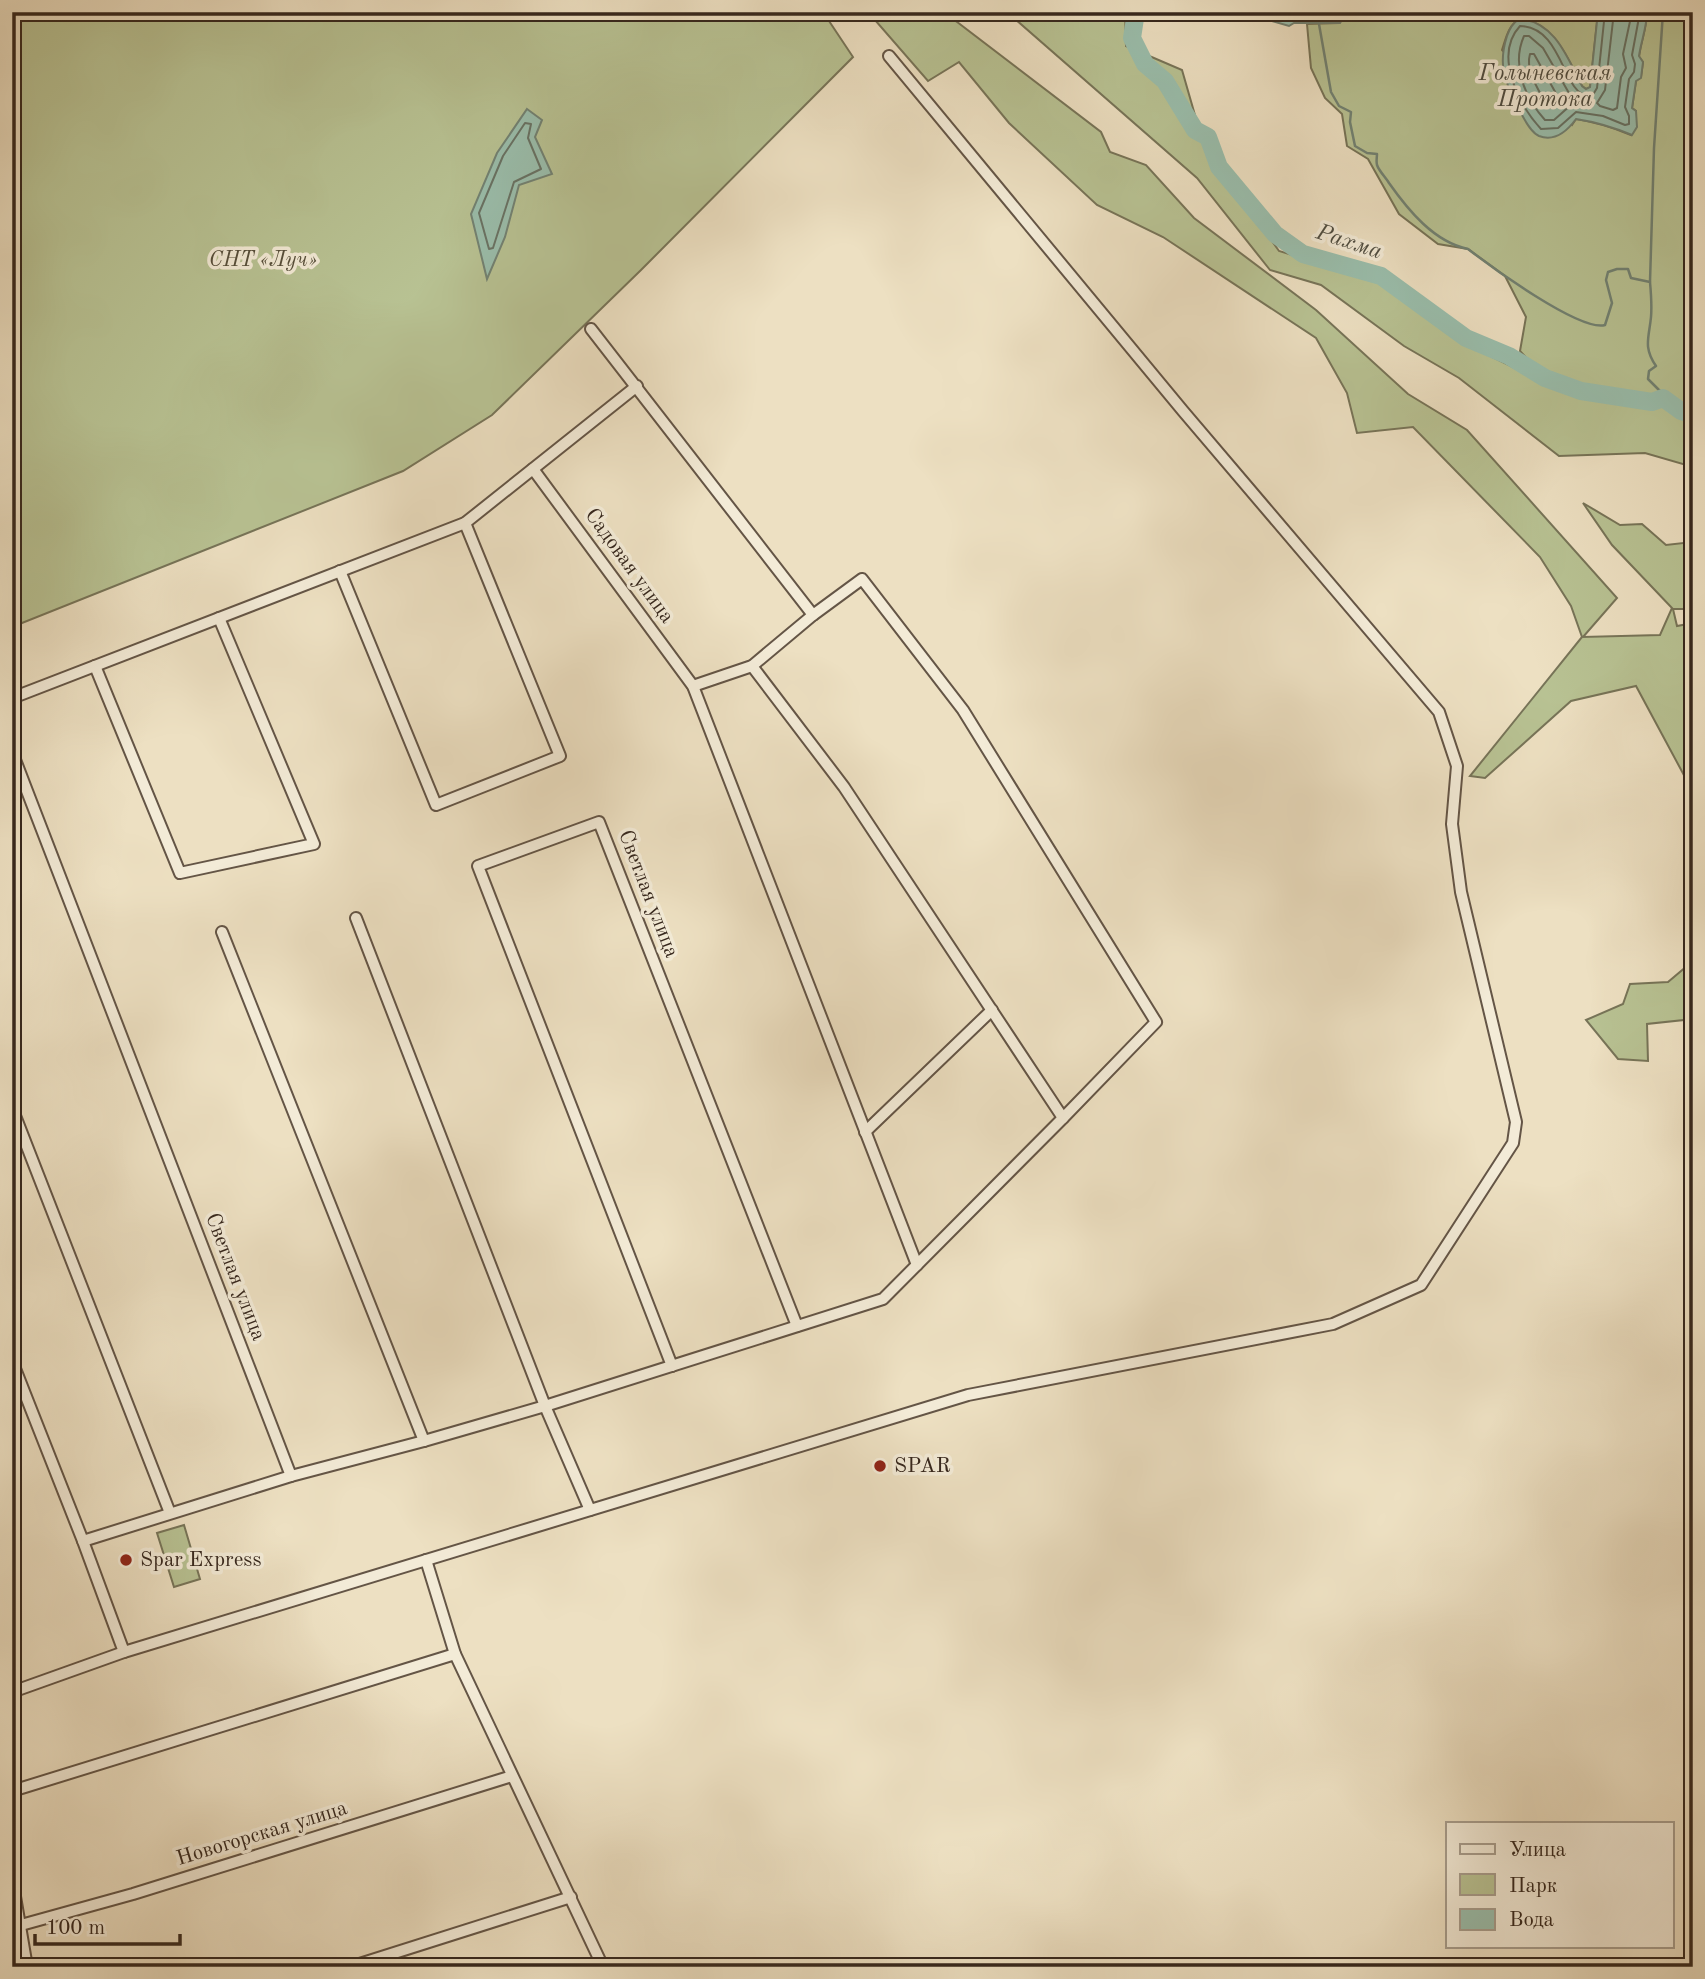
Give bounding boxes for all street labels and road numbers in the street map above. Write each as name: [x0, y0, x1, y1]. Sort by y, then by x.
street label: Садовая улица: [580, 505, 678, 627]
street label: Светлая улица: [614, 827, 682, 961]
street label: Светлая улица: [201, 1210, 269, 1344]
street label: Новогорская улица: [174, 1798, 350, 1870]

